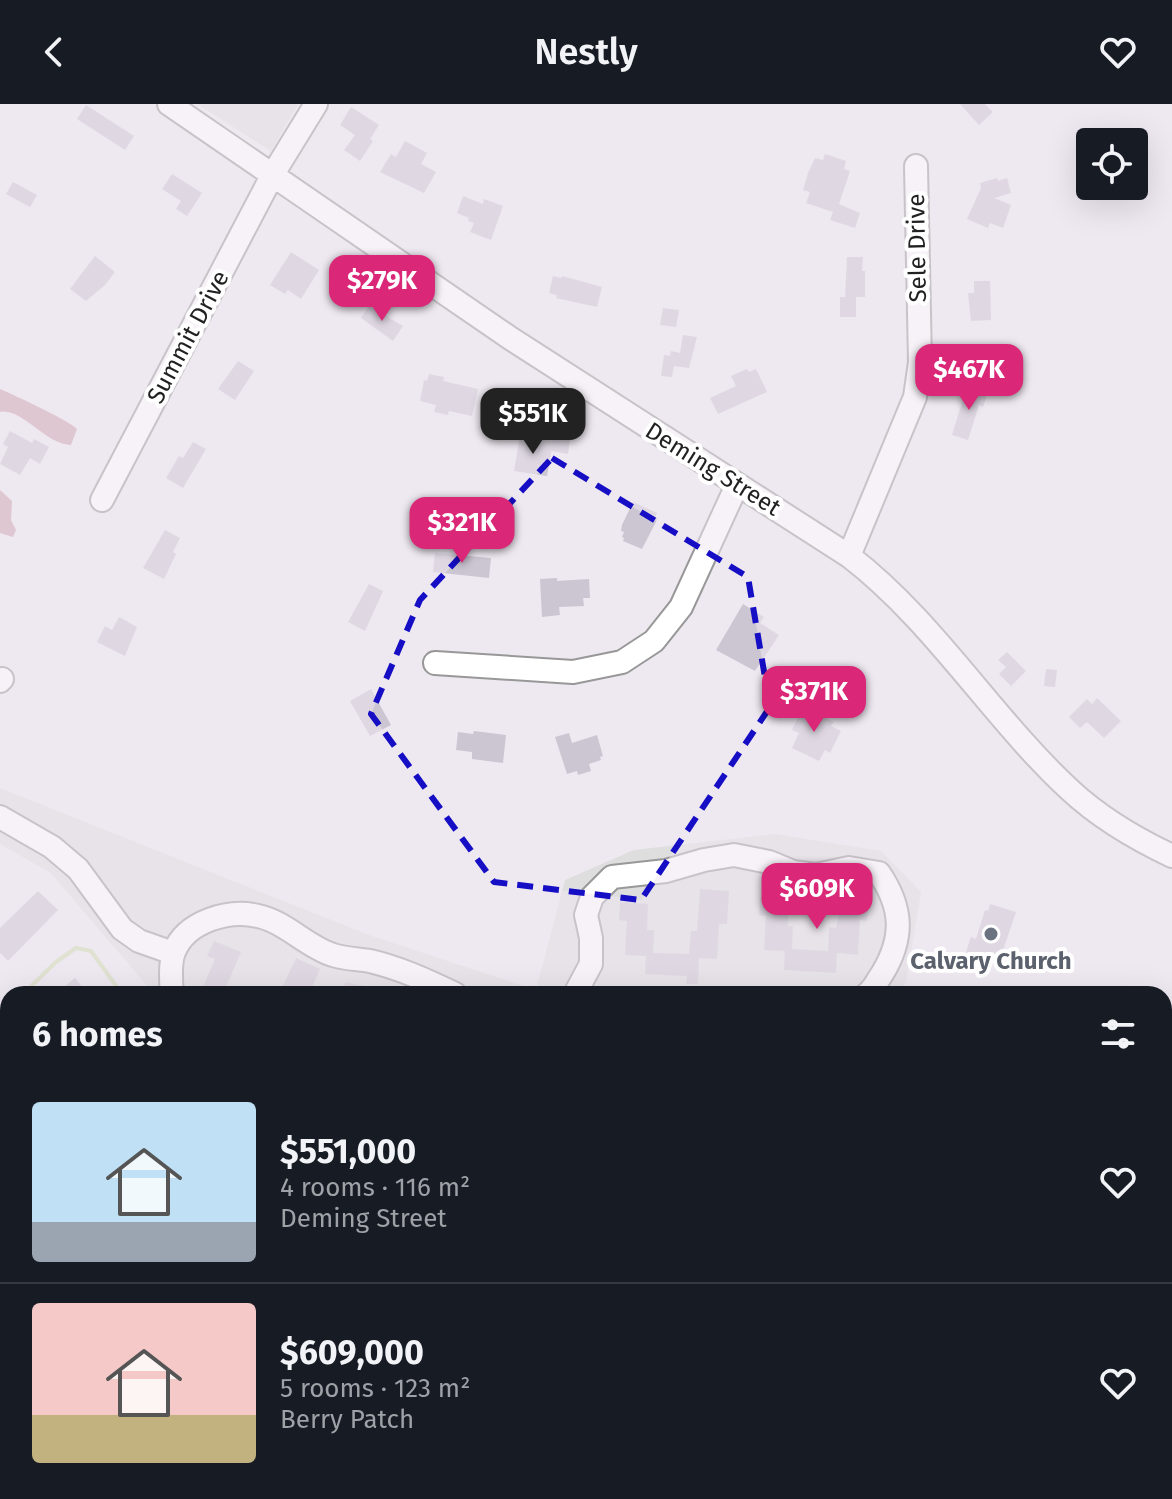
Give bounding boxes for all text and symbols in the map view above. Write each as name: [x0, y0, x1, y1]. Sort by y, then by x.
icon: back: [32, 30, 76, 74]
text: Nestly: [534, 30, 638, 74]
icon: heart: [1096, 30, 1140, 74]
map controls: [1076, 128, 1148, 200]
button: locate: [1076, 128, 1148, 200]
street label: Sele Drive: [902, 193, 932, 303]
pin: $279K: [326, 255, 438, 323]
text: $279K: [347, 265, 417, 296]
street label: Summit Drive: [141, 266, 235, 408]
pin: $467K: [913, 344, 1025, 412]
text: $467K: [933, 354, 1005, 385]
pin: $551K: [477, 388, 589, 456]
text: $551K: [498, 398, 568, 429]
street label: Deming Street: [640, 416, 786, 522]
pin: $321K: [406, 497, 518, 565]
text: $321K: [428, 507, 496, 538]
pin: $371K: [758, 666, 870, 734]
text: $371K: [780, 676, 848, 707]
pin: $609K: [761, 863, 873, 931]
text: $609K: [780, 873, 854, 904]
marker: Calvary Church: [982, 925, 1000, 943]
place label: Calvary Church: [910, 947, 1072, 975]
icon: filters: [1096, 1012, 1140, 1056]
text: 6 homes: [32, 1014, 163, 1055]
text: $551,000: [280, 1131, 416, 1172]
icon: home: [96, 1134, 192, 1230]
icon: heart: [1096, 1160, 1140, 1204]
text: 4 rooms · 116 m²: [280, 1172, 470, 1203]
text: Deming Street: [280, 1203, 447, 1234]
text: $609,000: [280, 1332, 424, 1373]
icon: home: [96, 1335, 192, 1431]
icon: heart: [1096, 1361, 1140, 1405]
text: 5 rooms · 123 m²: [280, 1373, 470, 1404]
text: Berry Patch: [280, 1404, 414, 1435]

